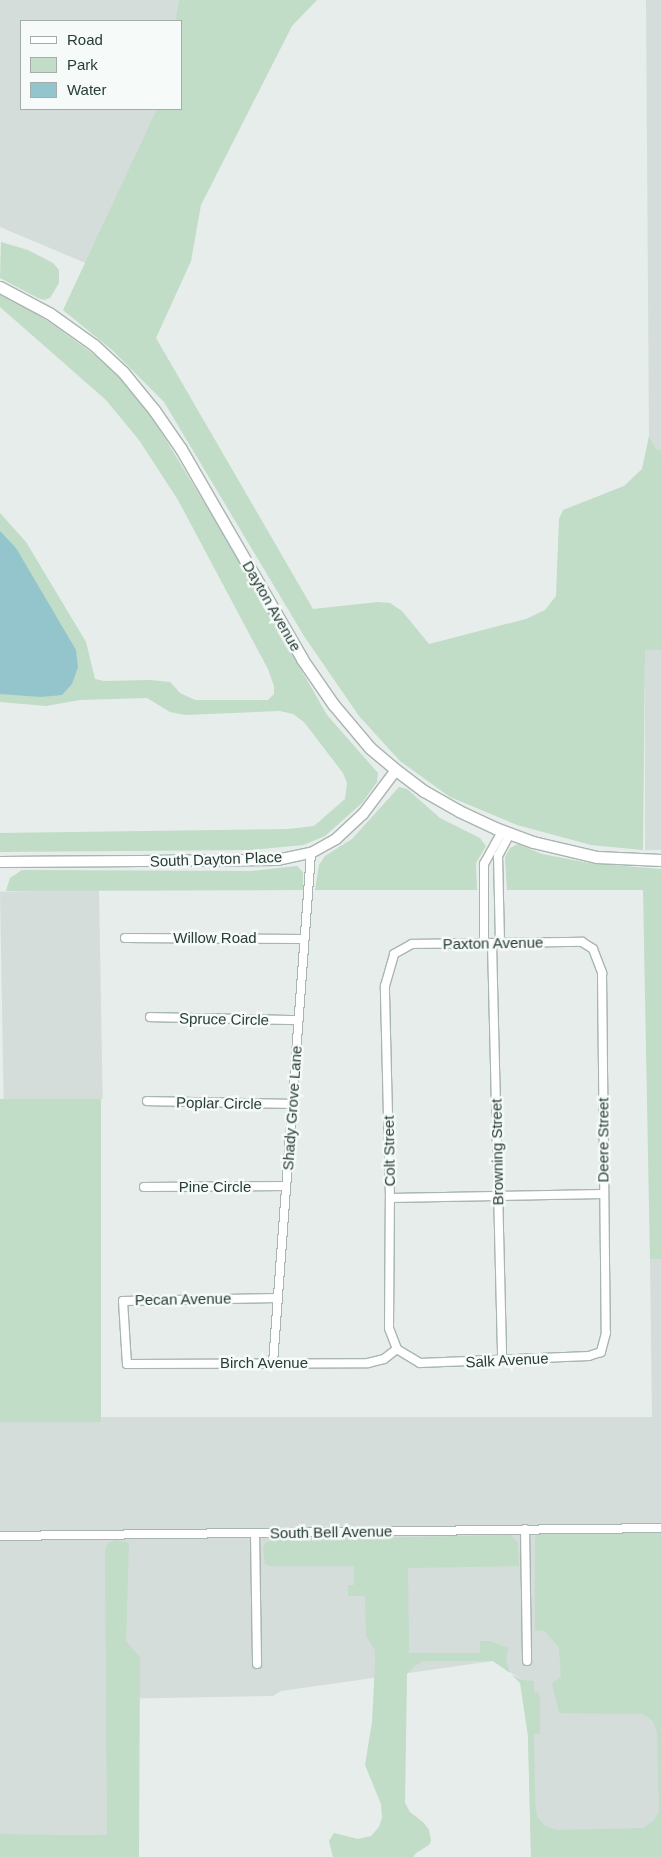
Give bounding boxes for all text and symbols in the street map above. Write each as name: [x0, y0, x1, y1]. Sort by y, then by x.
legend: [20, 20, 182, 110]
text: Road: [67, 31, 103, 48]
text: Park: [67, 56, 98, 73]
text: Water: [67, 81, 106, 98]
street label: Dayton Avenue: [239, 557, 305, 655]
street label: South Dayton Place: [149, 848, 283, 870]
street label: Willow Road: [173, 929, 257, 947]
street label: Paxton Avenue: [442, 933, 544, 953]
street label: Spruce Circle: [179, 1009, 269, 1029]
street label: Shady Grove Lane: [279, 1045, 305, 1171]
street label: Poplar Circle: [176, 1093, 262, 1113]
street label: Deere Street: [594, 1097, 612, 1183]
street label: Browning Street: [487, 1098, 507, 1206]
street label: Colt Street: [379, 1115, 399, 1187]
street label: Pine Circle: [179, 1178, 251, 1196]
street label: Pecan Avenue: [134, 1289, 232, 1309]
street label: Salk Avenue: [465, 1349, 549, 1371]
street label: Birch Avenue: [220, 1354, 308, 1372]
street label: South Bell Avenue: [269, 1522, 393, 1542]

